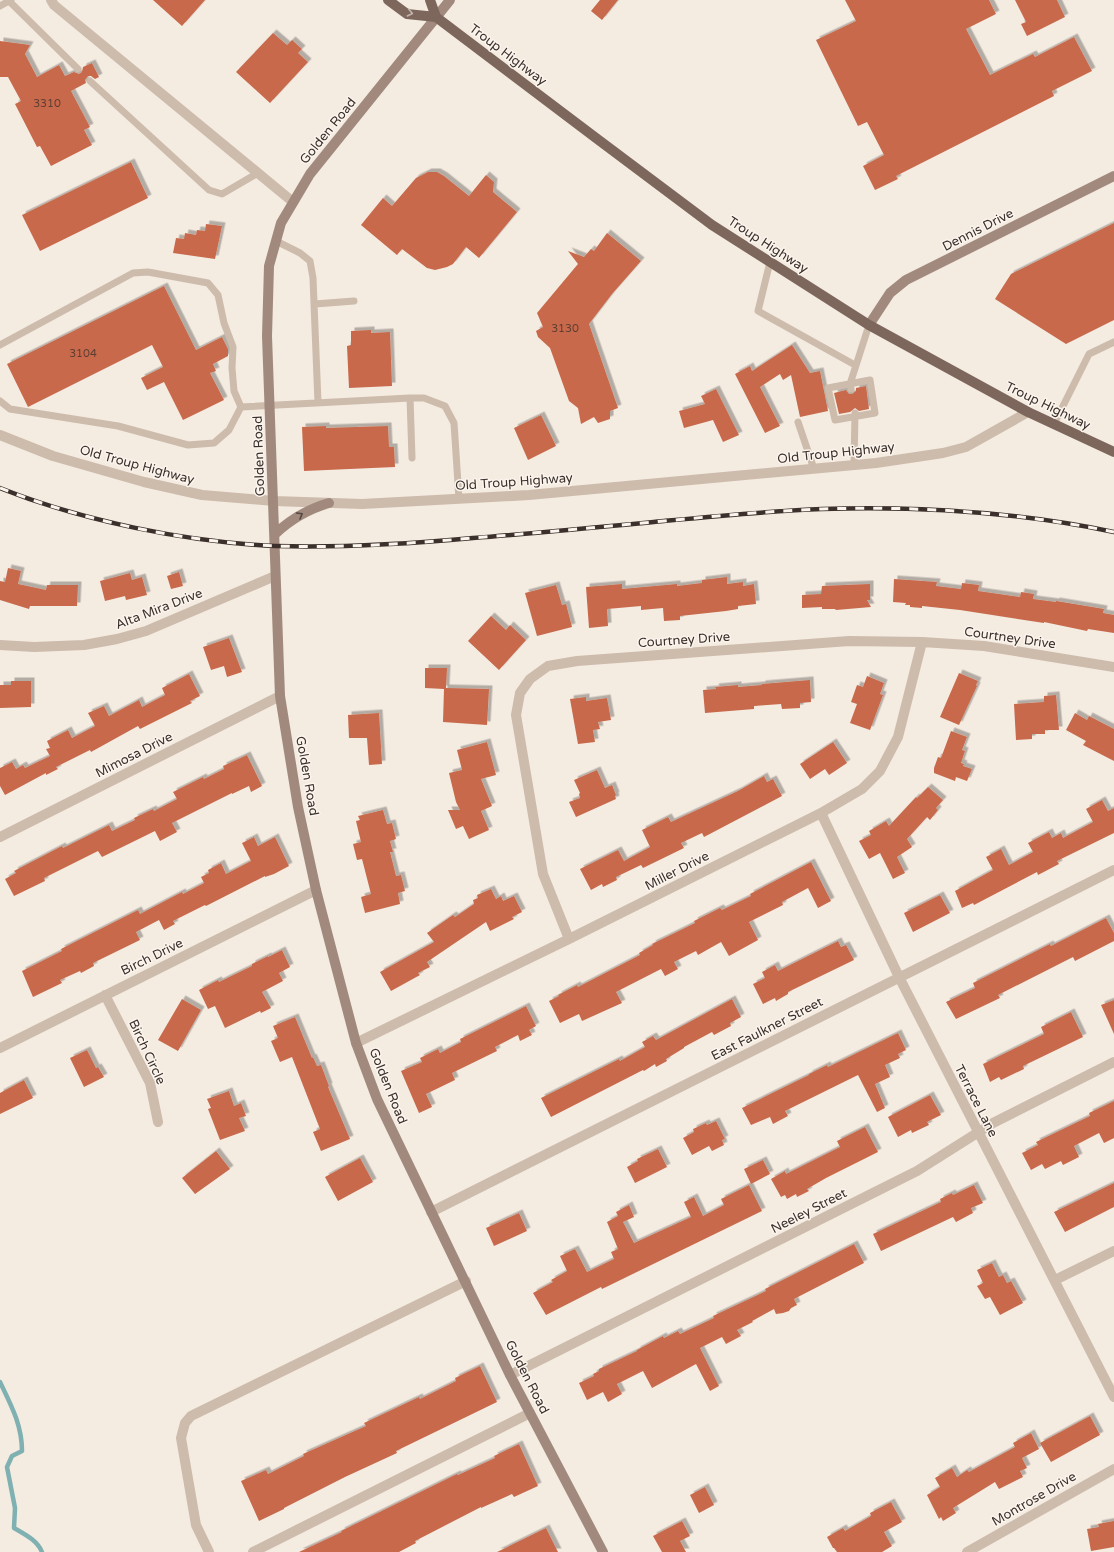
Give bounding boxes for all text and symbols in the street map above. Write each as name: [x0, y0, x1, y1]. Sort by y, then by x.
one-way arrow: [407, 9, 414, 17]
street label: Troup Highway: [466, 21, 550, 89]
street label: Golden Road: [296, 95, 360, 167]
house number: 3310: [33, 97, 61, 110]
street label: Dennis Drive: [940, 205, 1016, 255]
street label: Troup Highway: [725, 213, 811, 277]
house number: 3130: [551, 322, 579, 335]
house number: 3104: [69, 347, 97, 360]
street label: Troup Highway: [1003, 379, 1093, 434]
street label: Golden Road: [250, 415, 268, 497]
street label: Old Troup Highway: [777, 439, 895, 467]
street label: Old Troup Highway: [78, 442, 196, 488]
street label: Old Troup Highway: [455, 470, 573, 494]
one-way arrow: [296, 513, 303, 520]
street label: Alta Mira Drive: [113, 585, 205, 633]
street label: Courtney Drive: [963, 624, 1057, 652]
street label: Courtney Drive: [637, 629, 731, 651]
street label: Mimosa Drive: [93, 729, 175, 781]
street label: Golden Road: [292, 735, 322, 817]
street label: Miller Drive: [642, 848, 712, 894]
street label: Birch Drive: [118, 935, 186, 979]
street label: East Faulkner Street: [708, 994, 826, 1064]
street label: Birch Circle: [125, 1017, 169, 1087]
street label: Golden Road: [366, 1046, 410, 1126]
street label: Terrace Lane: [951, 1062, 1001, 1140]
street label: Neeley Street: [768, 1185, 850, 1237]
street label: Golden Road: [502, 1337, 552, 1417]
street label: Montrose Drive: [989, 1468, 1079, 1530]

